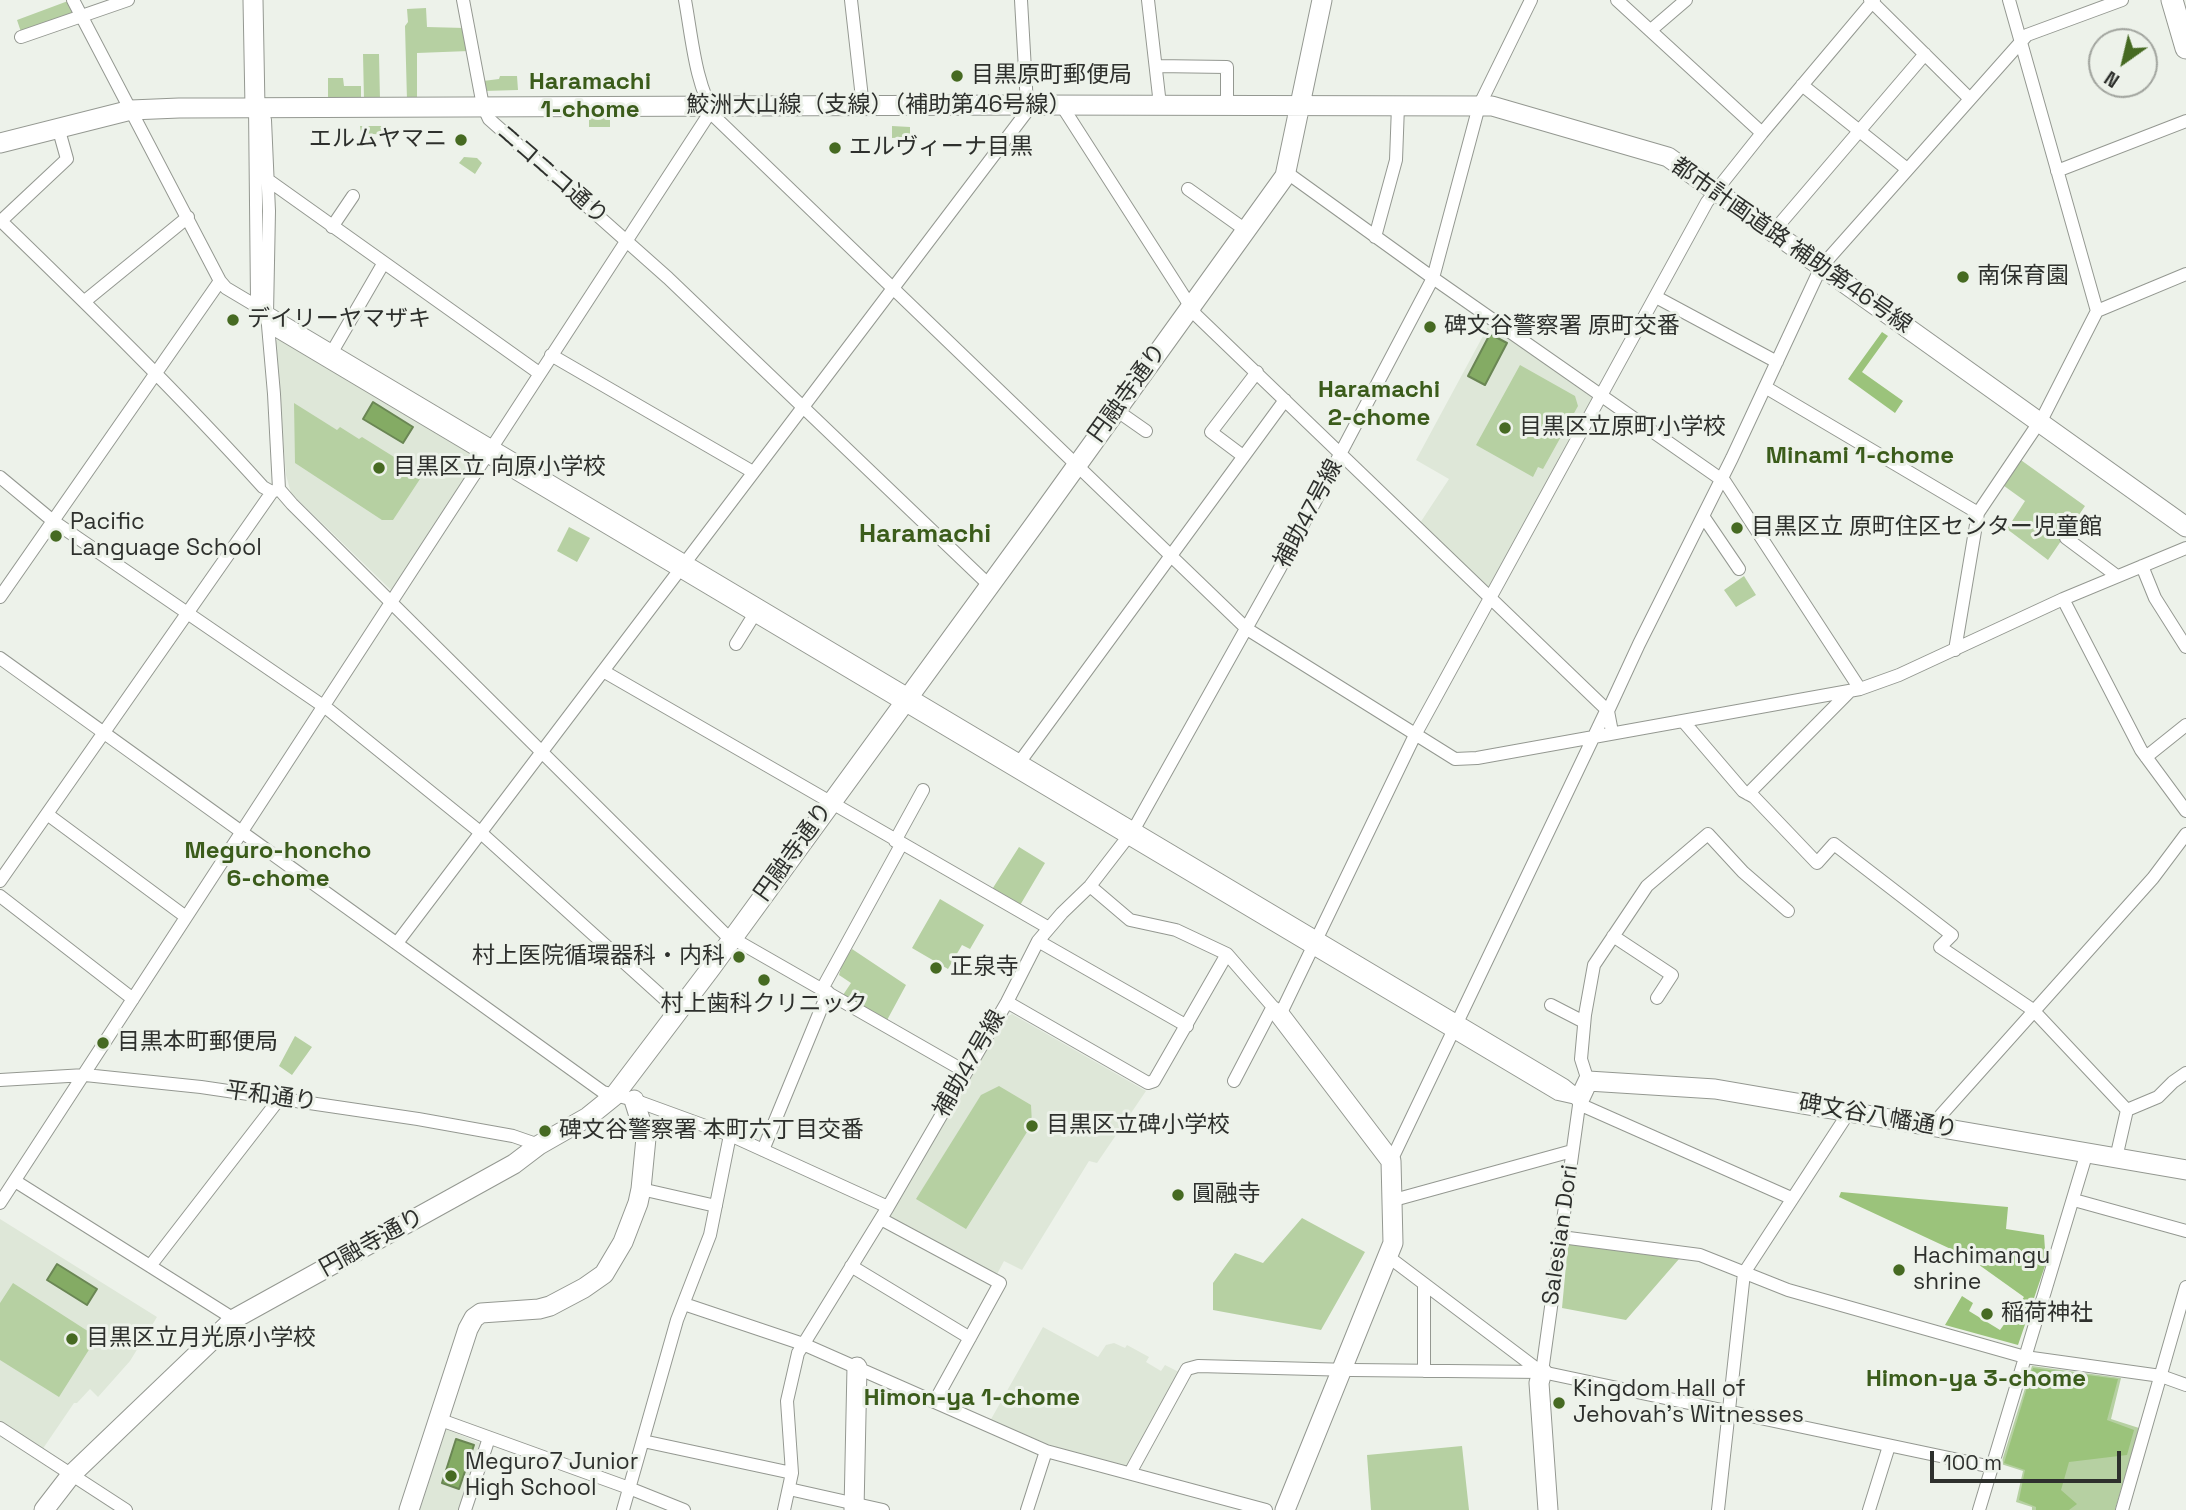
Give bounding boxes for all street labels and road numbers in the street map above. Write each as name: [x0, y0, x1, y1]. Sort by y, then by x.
street label: 鮫洲大山線（支線）（補助第46号線）: [687, 92, 1071, 120]
street label: ニコニコ通り: [491, 119, 613, 231]
street label: 都市計画道路 補助第46号線: [1665, 152, 1917, 340]
street label: 円融寺通り: [1083, 338, 1173, 448]
street label: 補助47号線: [1269, 455, 1349, 573]
street label: 円融寺通り: [749, 797, 839, 907]
street label: 補助47号線: [928, 1006, 1012, 1122]
street label: 平和通り: [224, 1077, 318, 1117]
street label: 碑文谷八幡通り: [1796, 1089, 1960, 1145]
street label: Salesian Dori: [1537, 1163, 1585, 1307]
street label: 円融寺通り: [315, 1203, 429, 1283]

